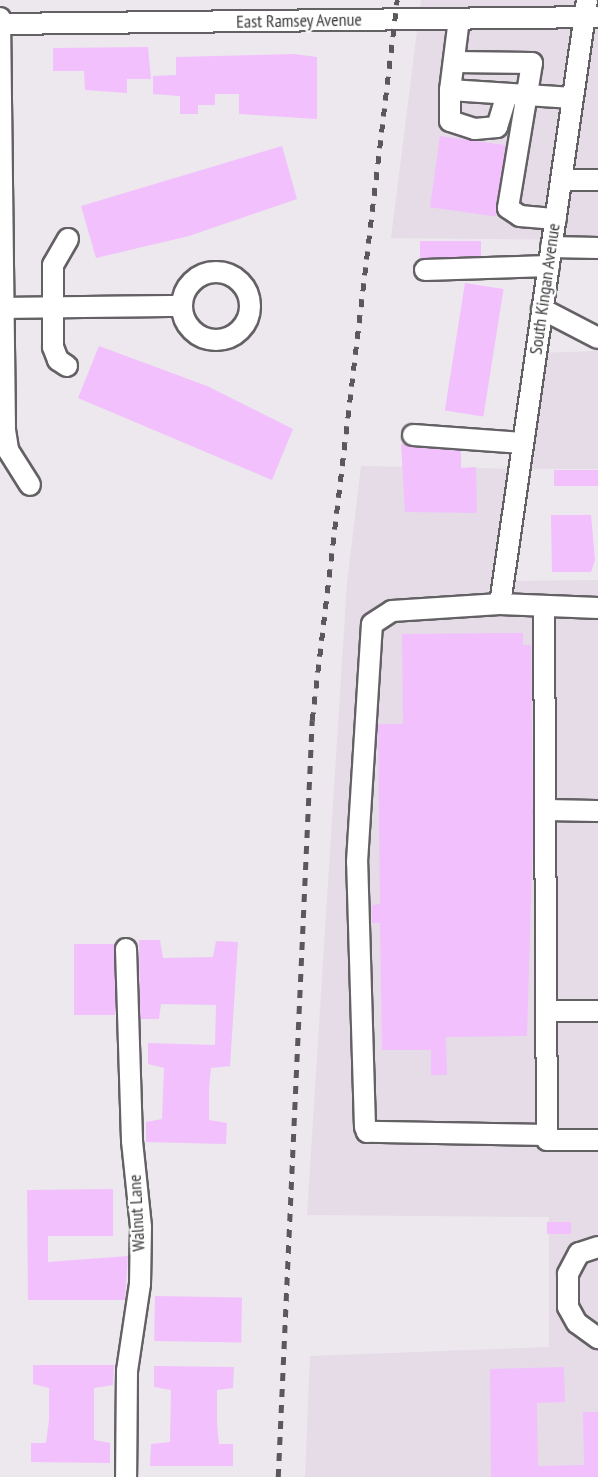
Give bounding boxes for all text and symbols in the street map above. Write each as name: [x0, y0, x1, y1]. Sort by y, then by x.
street label: East Ramsey Avenue: [235, 9, 363, 33]
street label: South Kingan Avenue: [525, 222, 565, 356]
street label: Walnut Lane: [124, 1174, 150, 1252]

